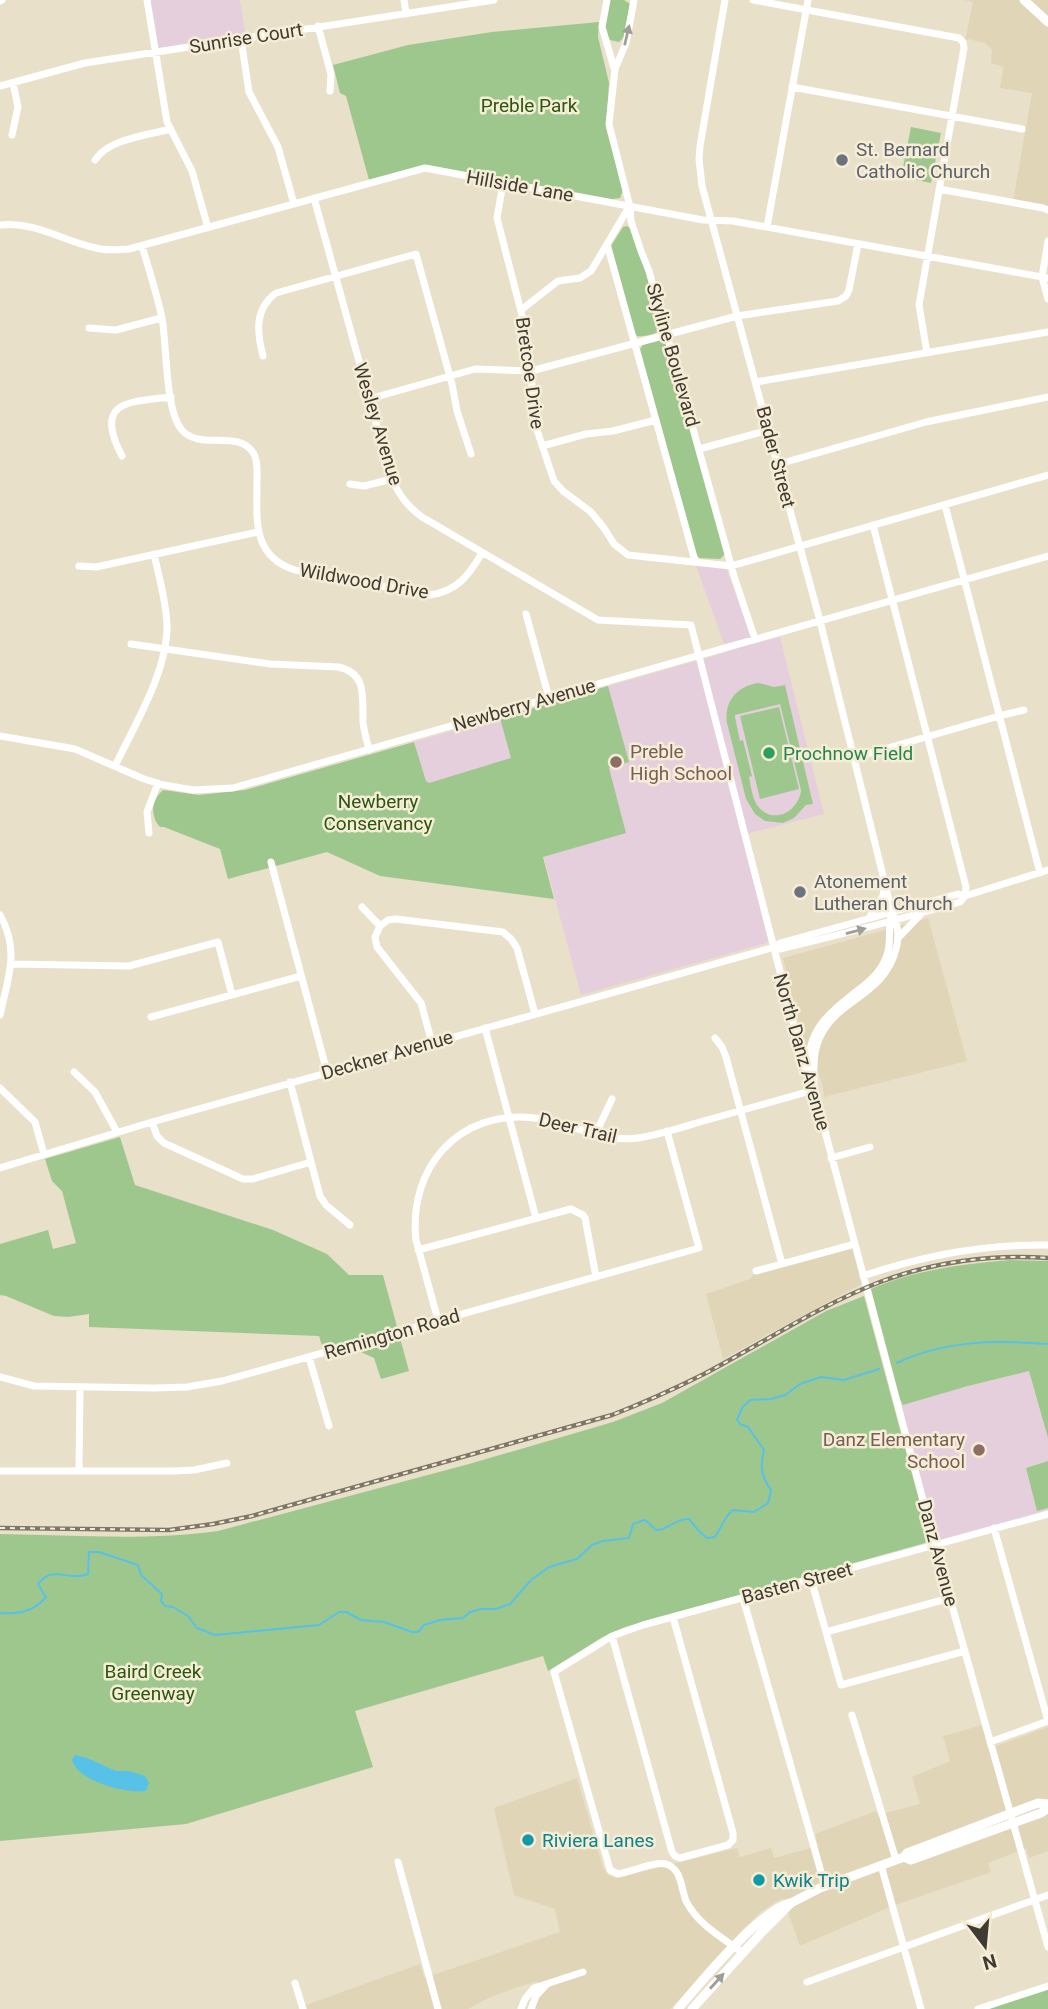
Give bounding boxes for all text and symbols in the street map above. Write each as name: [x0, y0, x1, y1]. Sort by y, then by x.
street label: Sunrise Court: [188, 18, 304, 58]
one-way arrow: [622, 24, 633, 46]
park label: Preble Park: [481, 94, 578, 117]
place label: St. Bernard Catholic Church: [856, 138, 990, 183]
marker: St. Bernard Catholic Church: [834, 152, 850, 168]
street label: Hillside Lane: [465, 165, 575, 207]
street label: Skyline Boulevard: [641, 280, 705, 430]
street label: Bretcoe Drive: [511, 316, 549, 430]
street label: Wesley Avenue: [348, 360, 408, 488]
street label: Bader Street: [751, 404, 801, 510]
street label: Wildwood Drive: [298, 558, 430, 604]
street label: Newberry Avenue: [450, 674, 598, 736]
place label: Preble High School: [630, 740, 732, 785]
place label: Prochnow Field: [783, 742, 913, 765]
marker: Prochnow Field: [761, 745, 777, 761]
marker: Preble High School: [608, 754, 624, 770]
park label: Newberry Conservancy: [323, 790, 433, 835]
place label: Atonement Lutheran Church: [814, 870, 953, 915]
marker: Atonement Lutheran Church: [792, 884, 808, 900]
one-way arrow: [846, 925, 868, 936]
street label: North Danz Avenue: [769, 971, 835, 1133]
street label: Deckner Avenue: [318, 1025, 456, 1085]
street label: Deer Trail: [537, 1108, 619, 1148]
street label: Remington Road: [322, 1304, 462, 1364]
place label: Danz Elementary School: [823, 1428, 965, 1473]
marker: Danz Elementary School: [971, 1442, 987, 1458]
street label: Danz Avenue: [913, 1497, 963, 1609]
street label: Basten Street: [739, 1557, 855, 1609]
park label: Baird Creek Greenway: [105, 1660, 202, 1705]
place label: Riviera Lanes: [542, 1829, 654, 1852]
marker: Riviera Lanes: [520, 1832, 536, 1848]
place label: Kwik Trip: [773, 1869, 850, 1892]
marker: Kwik Trip: [751, 1872, 767, 1888]
north arrow: [950, 1911, 1020, 1981]
text: N: [980, 1949, 999, 1975]
one-way arrow: [709, 1972, 725, 1990]

